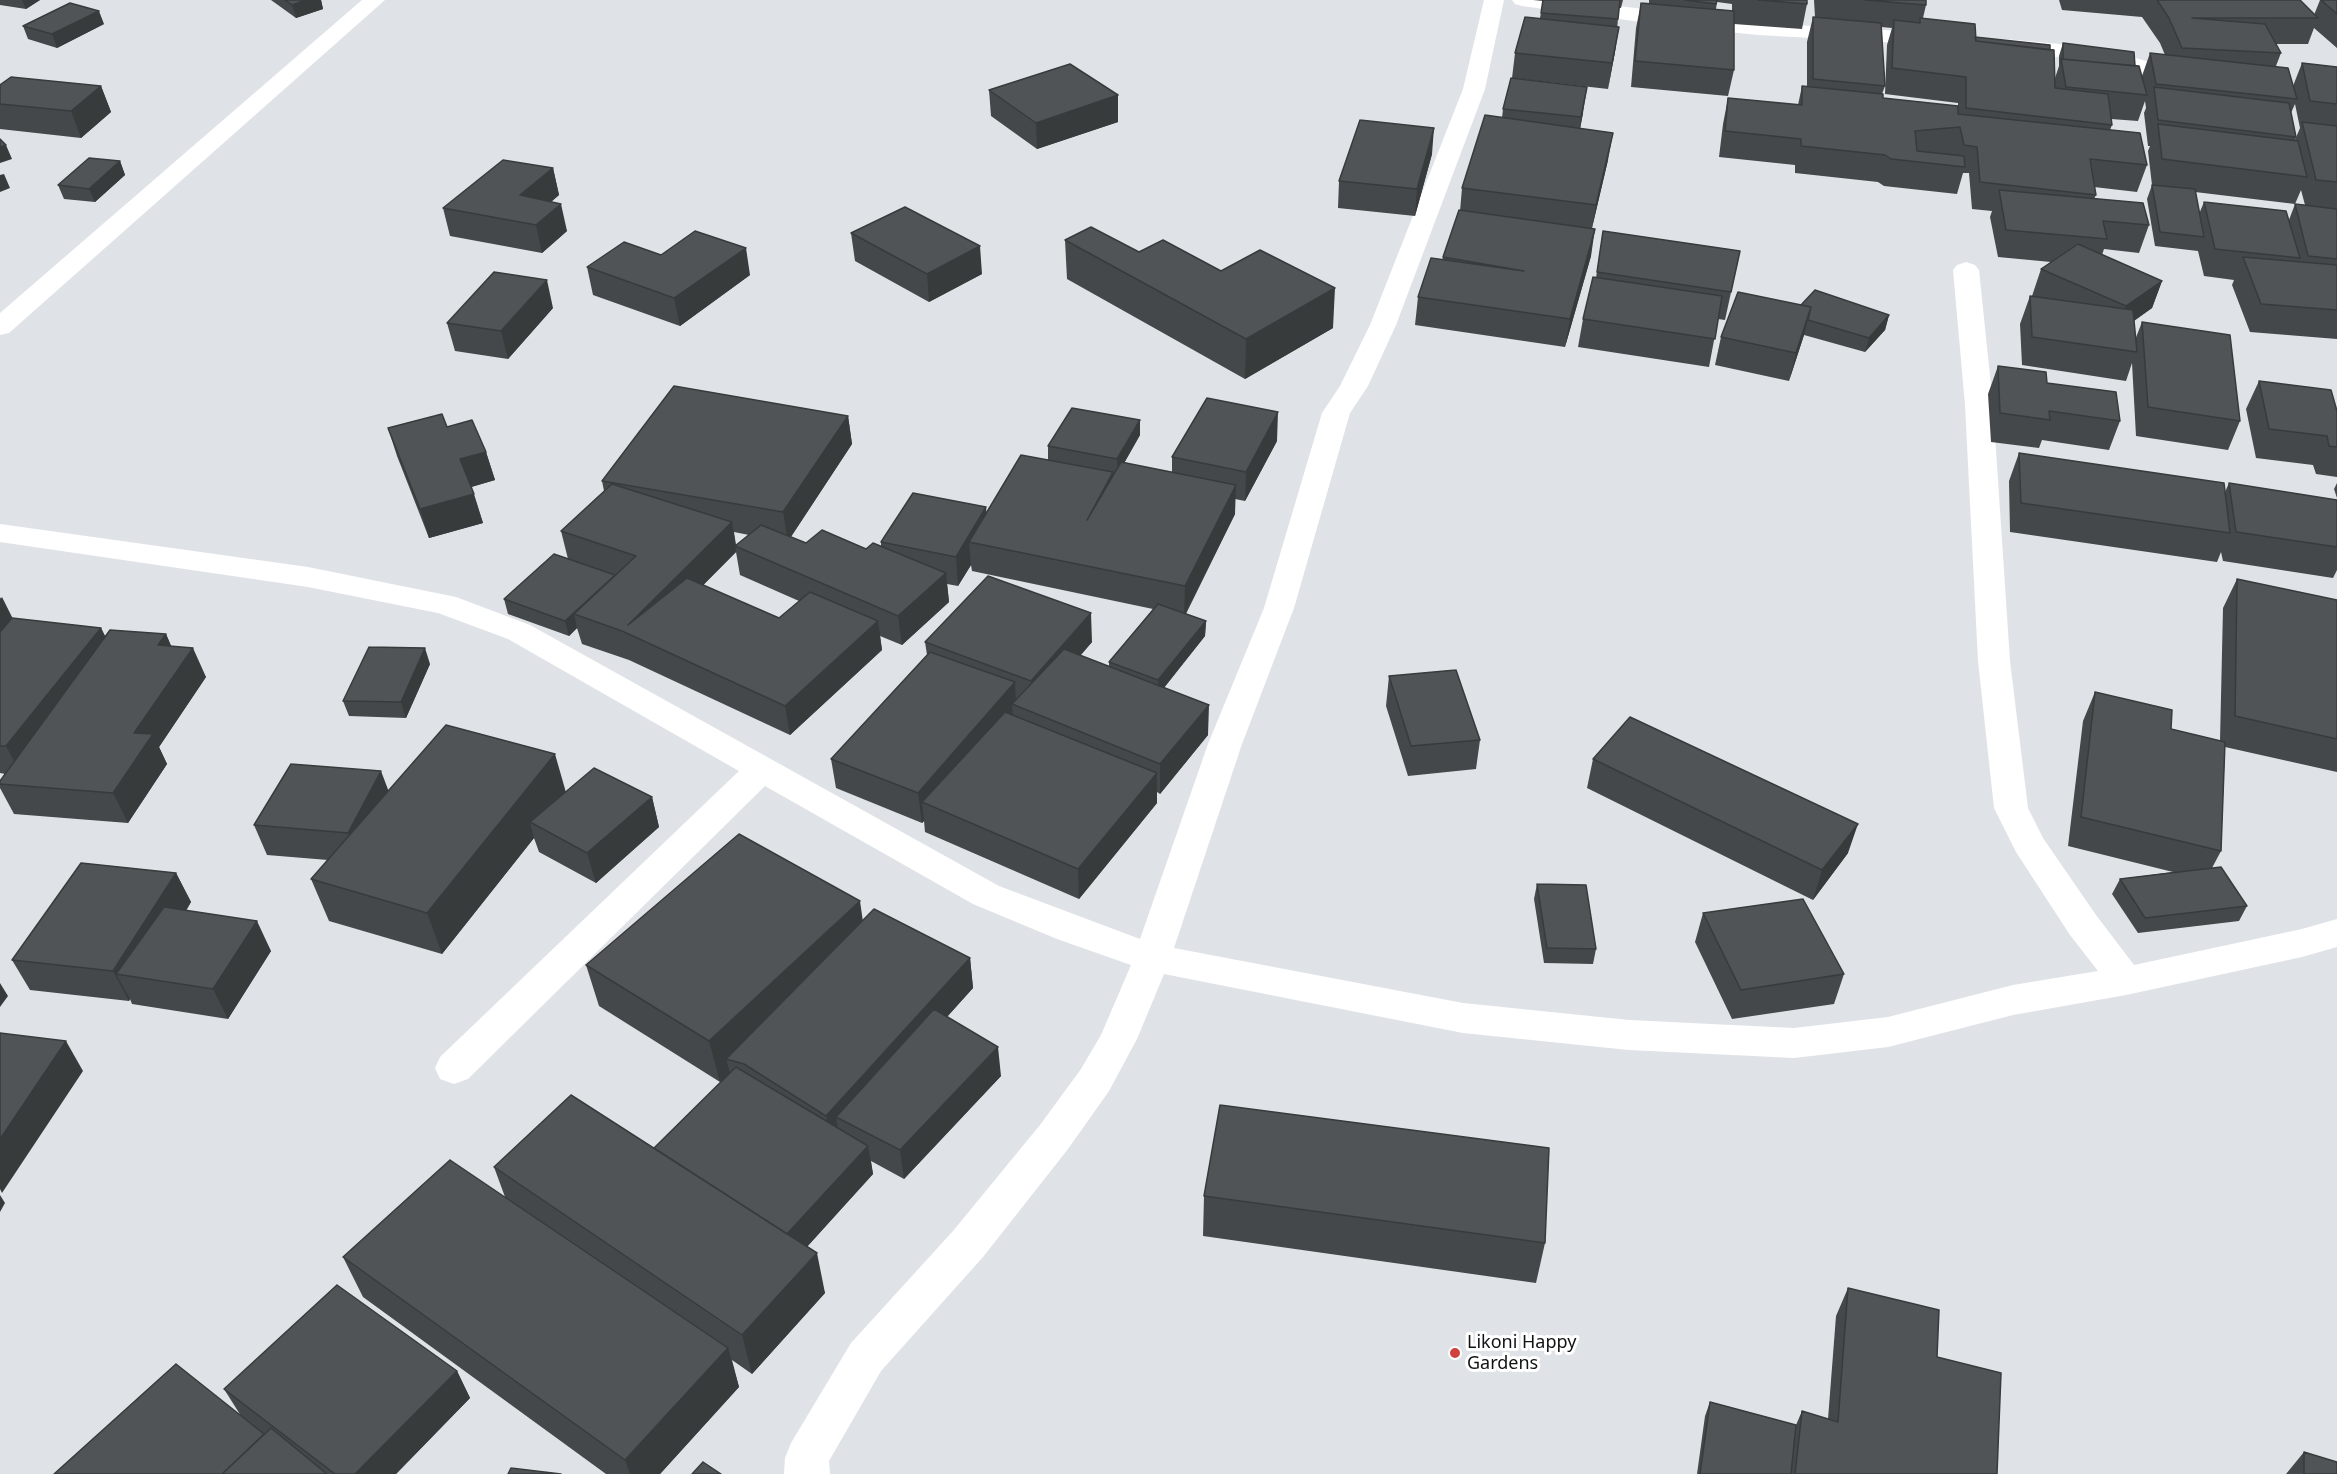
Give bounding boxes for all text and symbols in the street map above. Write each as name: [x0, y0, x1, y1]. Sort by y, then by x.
place label: Likoni Happy Gardens: [1467, 1332, 1576, 1374]
marker: Likoni Happy Gardens: [1448, 1346, 1462, 1360]

